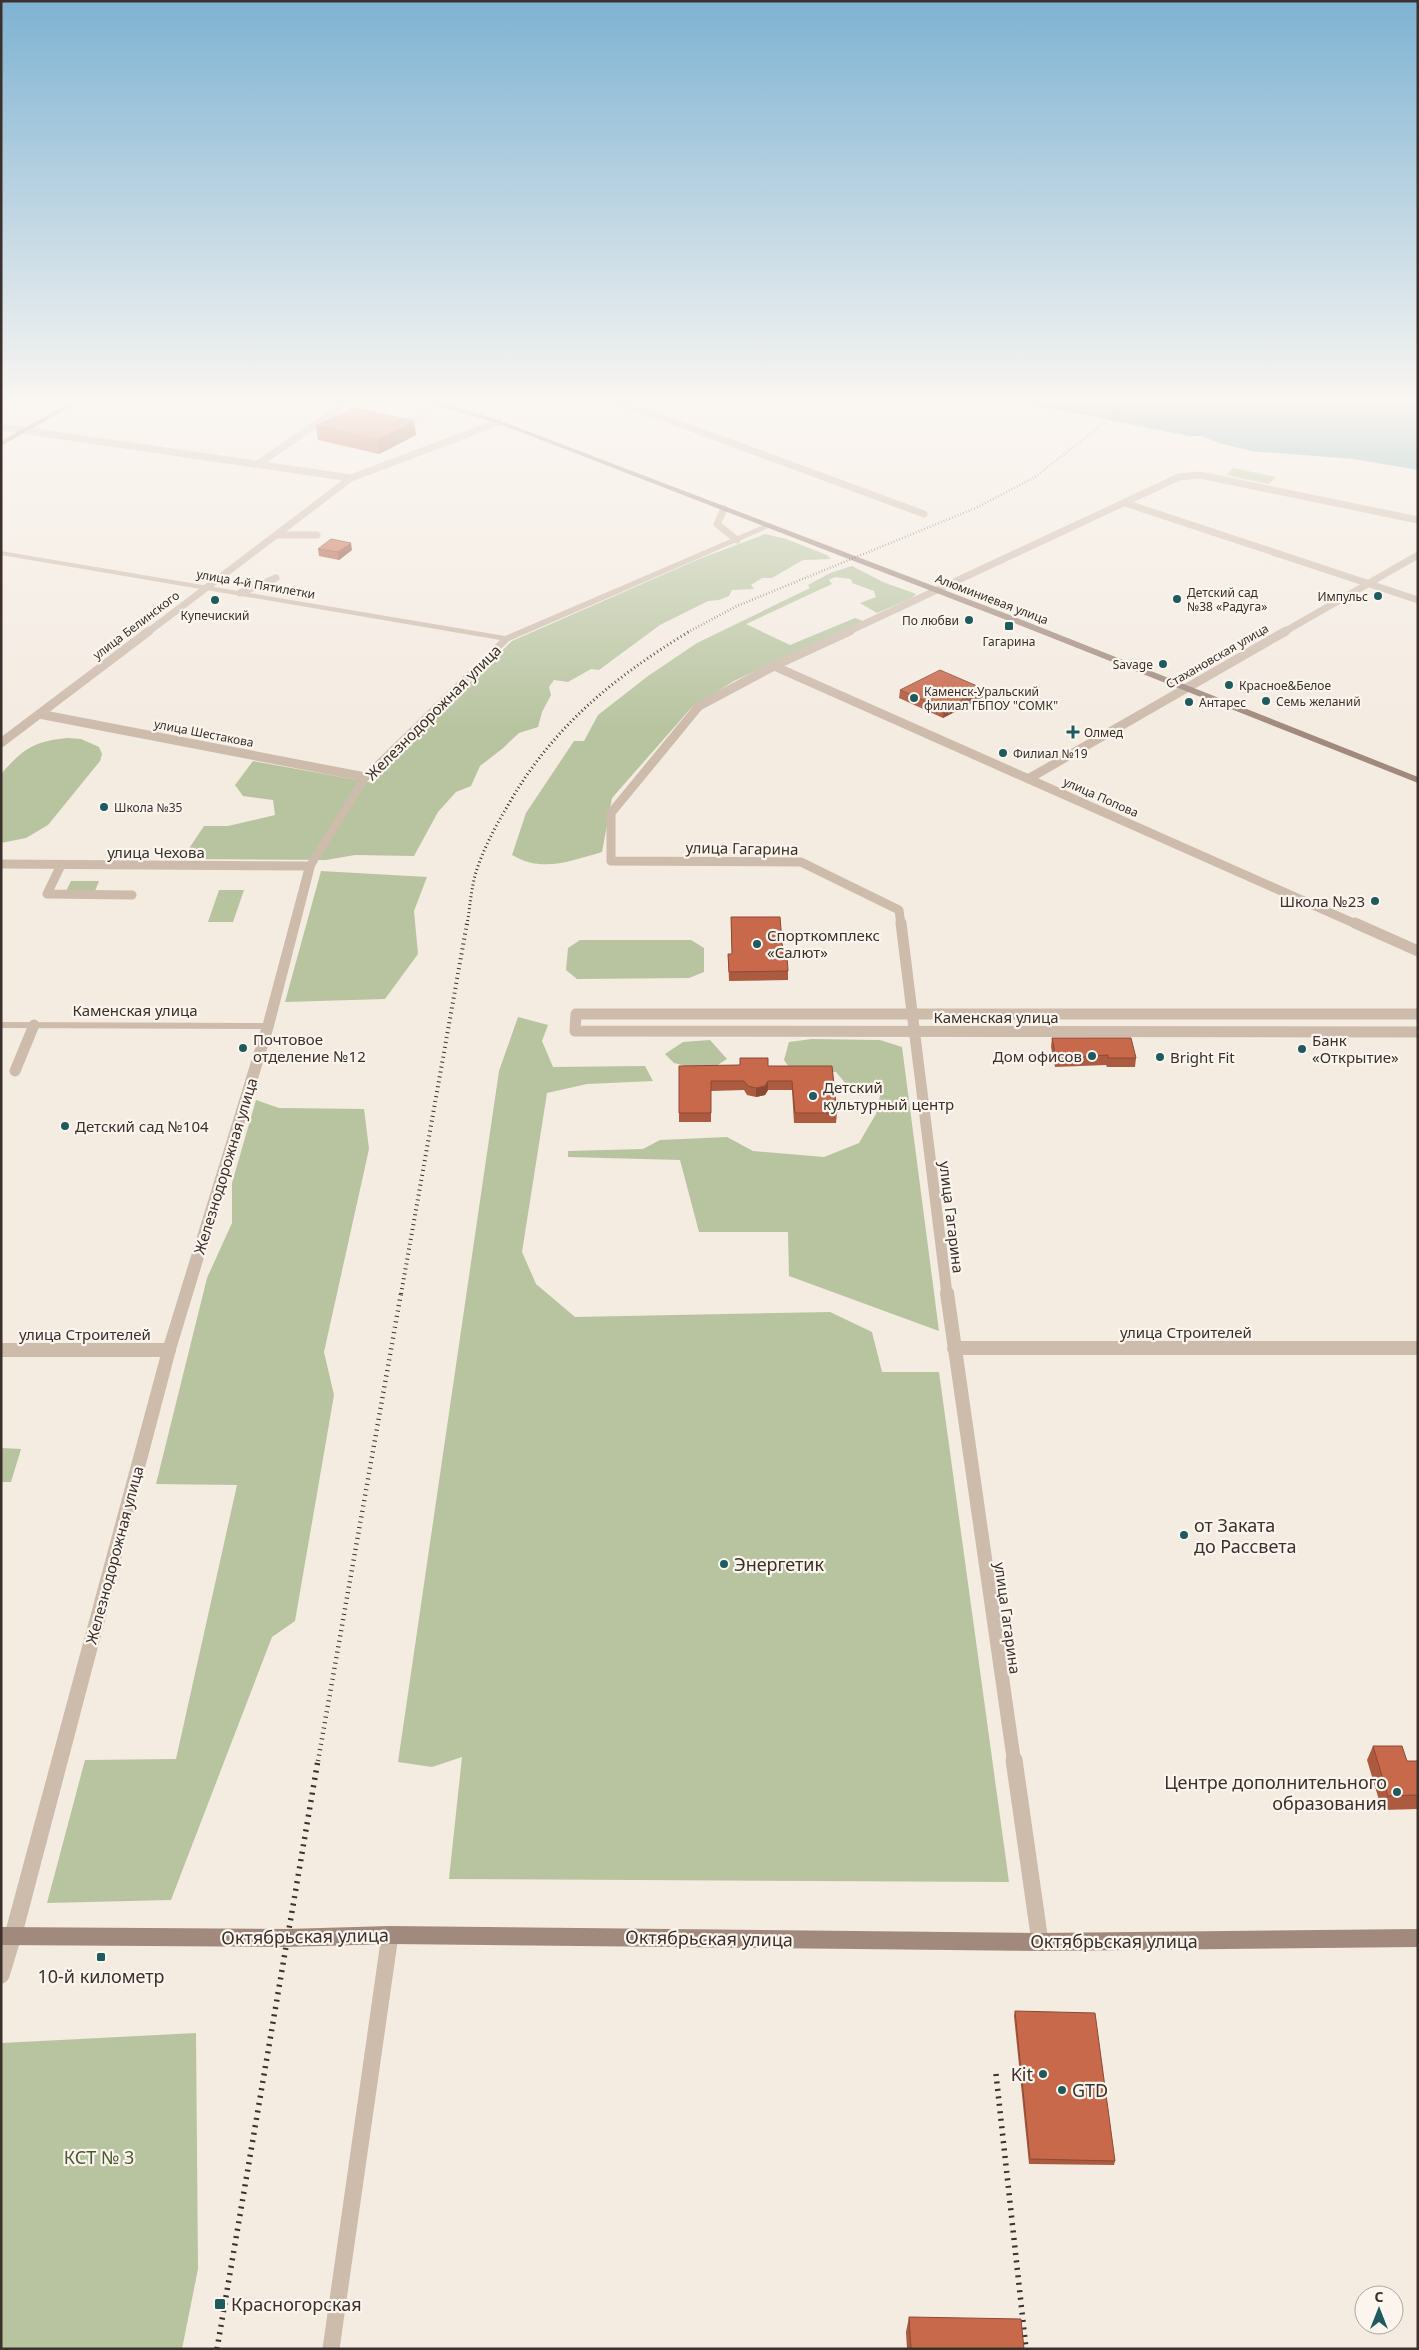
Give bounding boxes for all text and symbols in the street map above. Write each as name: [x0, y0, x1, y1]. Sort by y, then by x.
street label: улица 4-й Пятилетки: [195, 565, 317, 603]
street label: Алюминиевая улица: [933, 570, 1051, 628]
place label: Детский сад №38 «Радуга»: [1187, 584, 1267, 615]
street label: улица Белинского: [89, 587, 183, 663]
place label: Импульс: [1317, 588, 1368, 605]
marker: Импульс: [1372, 590, 1384, 602]
marker: Детский сад №38 «Радуга»: [1171, 593, 1183, 605]
marker: Купечиский: [209, 594, 221, 606]
place label: Купечиский: [181, 607, 249, 624]
place label: По любви: [902, 612, 959, 629]
marker: По любви: [963, 614, 975, 626]
marker: Гагарина: [1003, 620, 1015, 632]
street label: Стахановская улица: [1162, 620, 1272, 692]
place label: Гагарина: [982, 633, 1036, 650]
street label: Железнодорожная улица: [361, 640, 505, 784]
place label: Savage: [1113, 656, 1153, 673]
marker: Savage: [1157, 658, 1169, 670]
place label: Красное&Белое: [1239, 677, 1331, 694]
marker: Красное&Белое: [1223, 679, 1235, 691]
place label: Каменск-Уральский филиал ГБПОУ "СОМК": [924, 683, 1058, 714]
marker: Каменск-Уральский филиал ГБПОУ "СОМК": [908, 692, 920, 704]
place label: Семь желаний: [1276, 693, 1361, 710]
place label: Антарес: [1199, 694, 1246, 711]
marker: Семь желаний: [1260, 695, 1272, 707]
marker: Антарес: [1183, 696, 1195, 708]
street label: улица Шестакова: [153, 715, 255, 751]
place label: Олмед: [1084, 724, 1124, 741]
marker: Олмед: [1066, 725, 1080, 739]
place label: Филиал №19: [1013, 745, 1088, 762]
marker: Филиал №19: [997, 747, 1009, 759]
street label: улица Попова: [1061, 773, 1141, 821]
place label: Школа №35: [114, 799, 183, 816]
marker: Школа №35: [98, 801, 110, 813]
street label: улица Гагарина: [685, 837, 799, 859]
street label: улица Чехова: [107, 842, 205, 862]
place label: Школа №23: [1279, 891, 1365, 911]
marker: Школа №23: [1369, 895, 1381, 907]
place label: Спорткомплекс «Салют»: [767, 925, 880, 962]
marker: Спорткомплекс «Салют»: [751, 938, 763, 950]
street label: Каменская улица: [72, 1000, 198, 1020]
street label: Каменская улица: [933, 1007, 1059, 1027]
place label: Почтовое отделение №12: [253, 1029, 366, 1066]
place label: Банк «Открытие»: [1312, 1030, 1399, 1067]
marker: Почтовое отделение №12: [237, 1042, 249, 1054]
marker: Банк «Открытие»: [1296, 1043, 1308, 1055]
place label: Дом офисов: [993, 1046, 1082, 1066]
place label: Bright Fit: [1170, 1047, 1235, 1067]
marker: Дом офисов: [1086, 1050, 1098, 1062]
marker: Bright Fit: [1154, 1051, 1166, 1063]
street label: Железнодорожная улица: [189, 1075, 261, 1257]
place label: Детский культурный центр: [823, 1077, 954, 1114]
marker: Детский культурный центр: [807, 1090, 819, 1102]
place label: Детский сад №104: [75, 1116, 209, 1136]
marker: Детский сад №104: [59, 1120, 71, 1132]
street label: улица Гагарина: [935, 1160, 969, 1274]
street label: улица Строителей: [1120, 1322, 1252, 1342]
street label: улица Строителей: [19, 1324, 151, 1344]
street label: Железнодорожная улица: [81, 1464, 147, 1646]
place label: от Заката до Рассвета: [1194, 1513, 1297, 1558]
marker: от Заката до Рассвета: [1178, 1529, 1190, 1541]
place label: Энергетик: [734, 1552, 825, 1576]
marker: Энергетик: [718, 1558, 730, 1570]
street label: улица Гагарина: [990, 1561, 1026, 1675]
place label: Центре дополнительного образования: [1164, 1770, 1387, 1815]
marker: Центре дополнительного образования: [1391, 1786, 1403, 1798]
street label: Октябрьская улица: [221, 1923, 389, 1949]
street label: Октябрьская улица: [625, 1925, 793, 1951]
street label: Октябрьская улица: [1030, 1929, 1198, 1953]
marker: 10-й километр: [95, 1951, 107, 1963]
place label: 10-й километр: [37, 1964, 165, 1988]
place label: Kit: [1011, 2062, 1033, 2086]
marker: Kit: [1037, 2068, 1049, 2080]
place label: GTD: [1072, 2078, 1108, 2102]
marker: GTD: [1056, 2084, 1068, 2096]
park label: КСТ № 3: [64, 2145, 134, 2169]
north arrow: [1354, 2285, 1404, 2335]
text: С: [1374, 2287, 1384, 2306]
place label: Красногорская: [231, 2292, 362, 2316]
marker: Красногорская: [213, 2297, 227, 2311]

